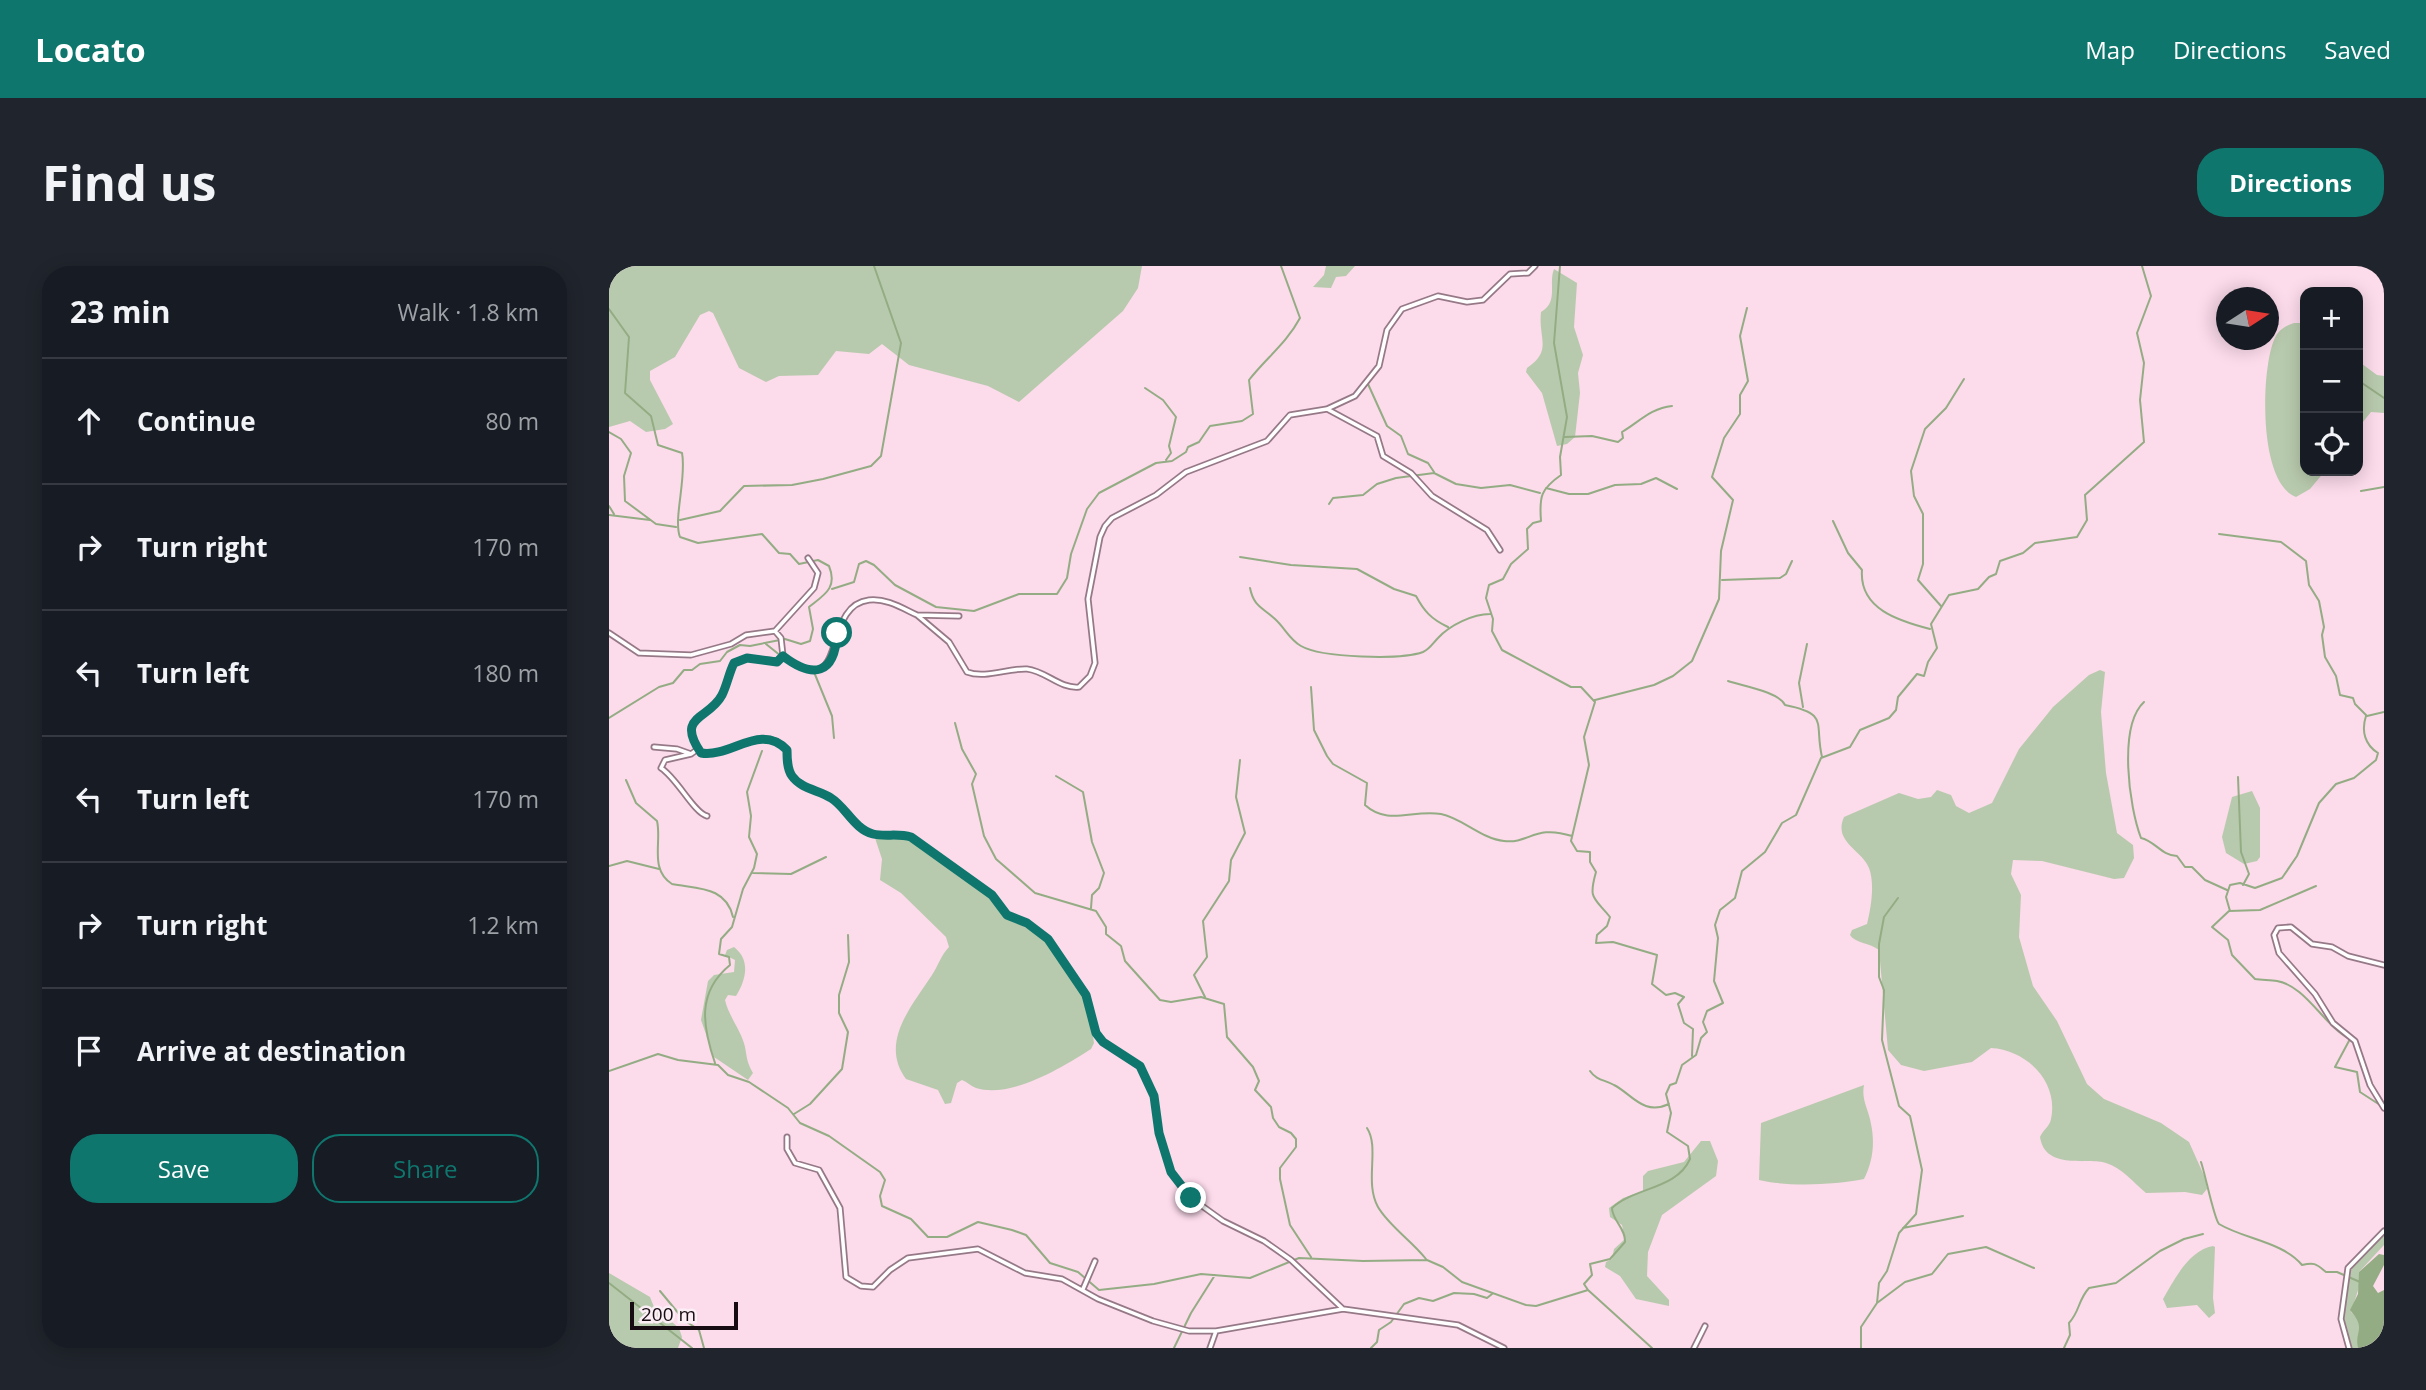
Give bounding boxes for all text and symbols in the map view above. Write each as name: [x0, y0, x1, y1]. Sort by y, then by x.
text: Locato: [35, 27, 146, 72]
text: Map: [2085, 33, 2135, 66]
text: Directions: [2173, 33, 2286, 66]
text: Saved: [2324, 33, 2391, 66]
button: Directions: [2197, 148, 2384, 217]
text: Find us: [42, 149, 216, 215]
north arrow: [2216, 287, 2279, 350]
map controls: [2300, 287, 2363, 476]
button: +: [2300, 287, 2363, 350]
text: 23 min: [70, 291, 170, 332]
text: Walk · 1.8 km: [397, 296, 539, 328]
button: −: [2300, 350, 2363, 413]
icon: ahead: [70, 402, 108, 440]
text: Continue: [137, 403, 256, 439]
text: 80 m: [485, 405, 539, 437]
button: locate: [2300, 413, 2363, 476]
icon: right: [70, 528, 108, 566]
text: Turn right: [137, 529, 268, 565]
text: 170 m: [472, 531, 539, 563]
route start: [821, 617, 852, 648]
icon: left: [70, 654, 108, 692]
text: Turn left: [137, 655, 249, 691]
text: 180 m: [472, 657, 539, 689]
icon: left: [70, 780, 108, 818]
text: Turn left: [137, 781, 249, 817]
text: 170 m: [472, 783, 539, 815]
icon: right: [70, 906, 108, 944]
text: Turn right: [137, 907, 268, 943]
text: 1.2 km: [467, 909, 539, 941]
icon: arrive: [70, 1032, 108, 1070]
text: Arrive at destination: [137, 1033, 406, 1069]
button: Save: [70, 1134, 298, 1203]
button: Share: [312, 1134, 539, 1203]
route end: [1175, 1182, 1206, 1213]
scale bar: [630, 1299, 739, 1331]
text: 200 m: [641, 1301, 696, 1327]

